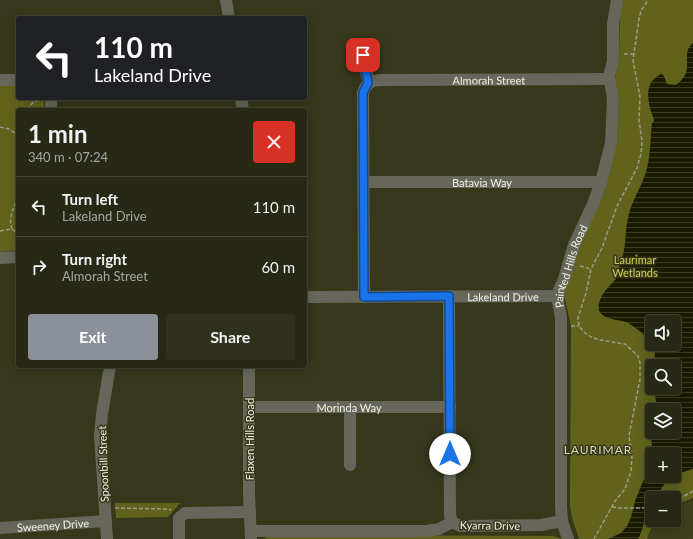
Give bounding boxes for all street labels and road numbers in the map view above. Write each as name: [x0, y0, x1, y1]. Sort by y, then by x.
street label: Almorah Street: [452, 73, 525, 86]
street label: Batavia Way: [452, 176, 512, 189]
street label: Painted Hills Road: [551, 222, 589, 309]
street label: Lakeland Drive: [467, 290, 539, 303]
street label: Flaxen Hills Road: [243, 398, 256, 480]
street label: Morinda Way: [316, 401, 382, 414]
street label: Spoonbill Street: [95, 426, 111, 502]
street label: Sweeney Drive: [16, 516, 90, 533]
street label: Kyarra Drive: [460, 518, 520, 532]

